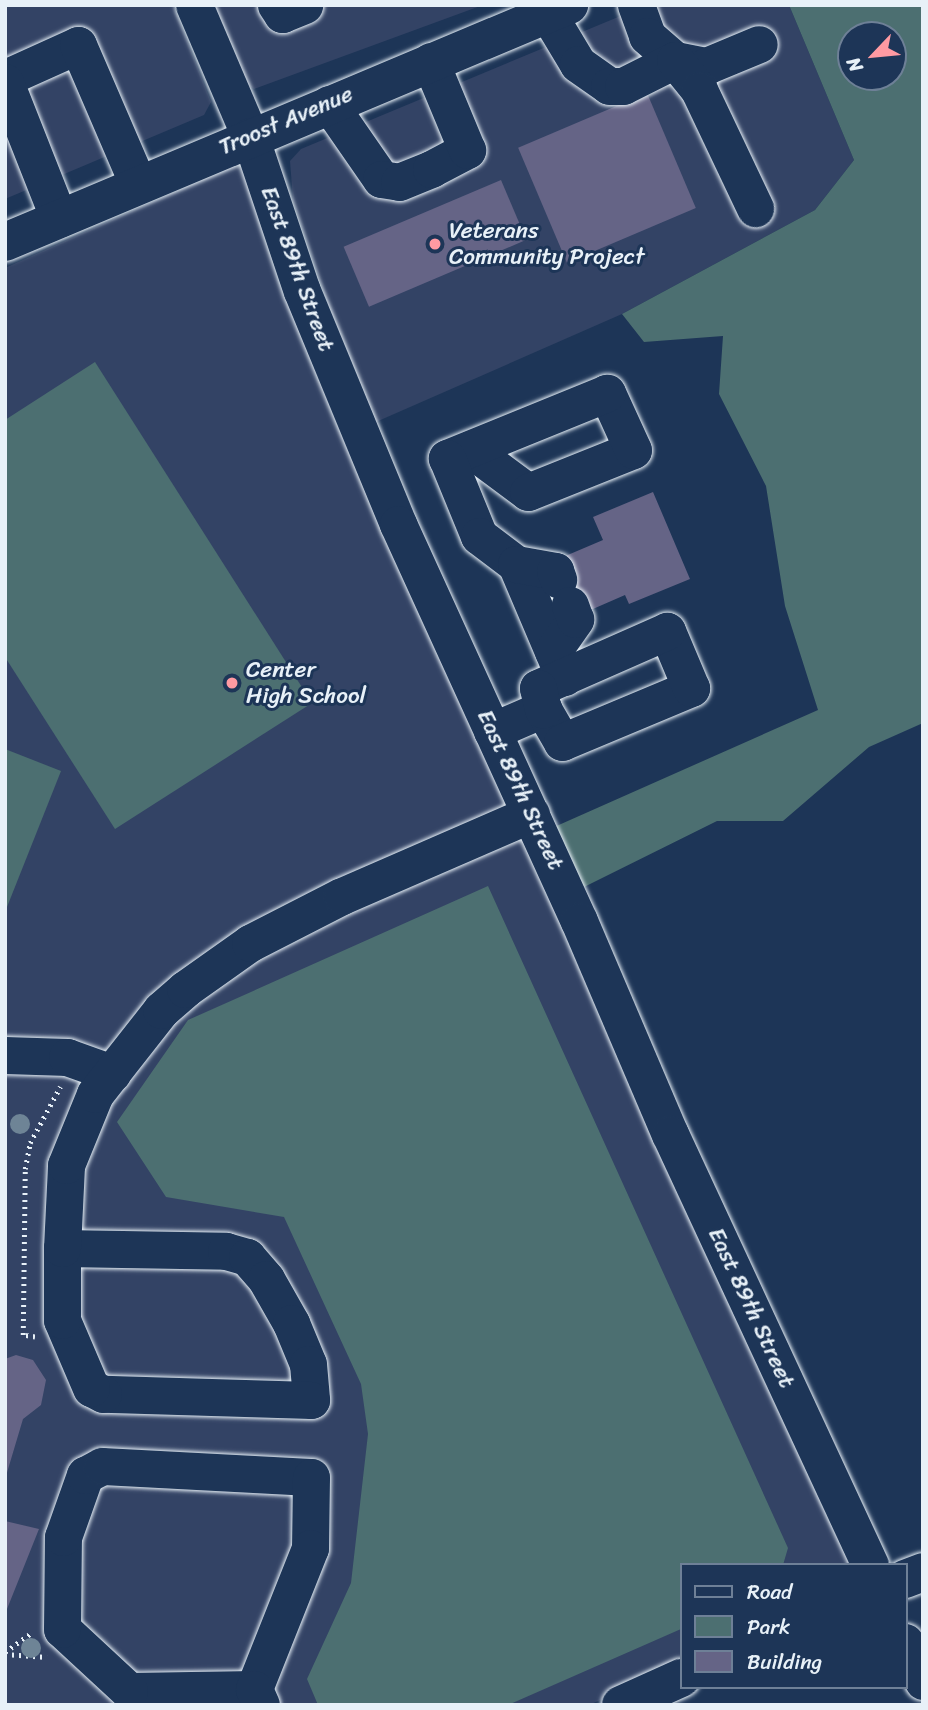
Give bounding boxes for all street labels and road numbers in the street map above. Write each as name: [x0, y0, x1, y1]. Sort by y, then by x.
street label: Troost Avenue: [215, 80, 357, 162]
street label: East 89th Street: [254, 183, 340, 355]
street label: East 89th Street: [471, 705, 569, 875]
street label: East 89th Street: [702, 1223, 800, 1393]

